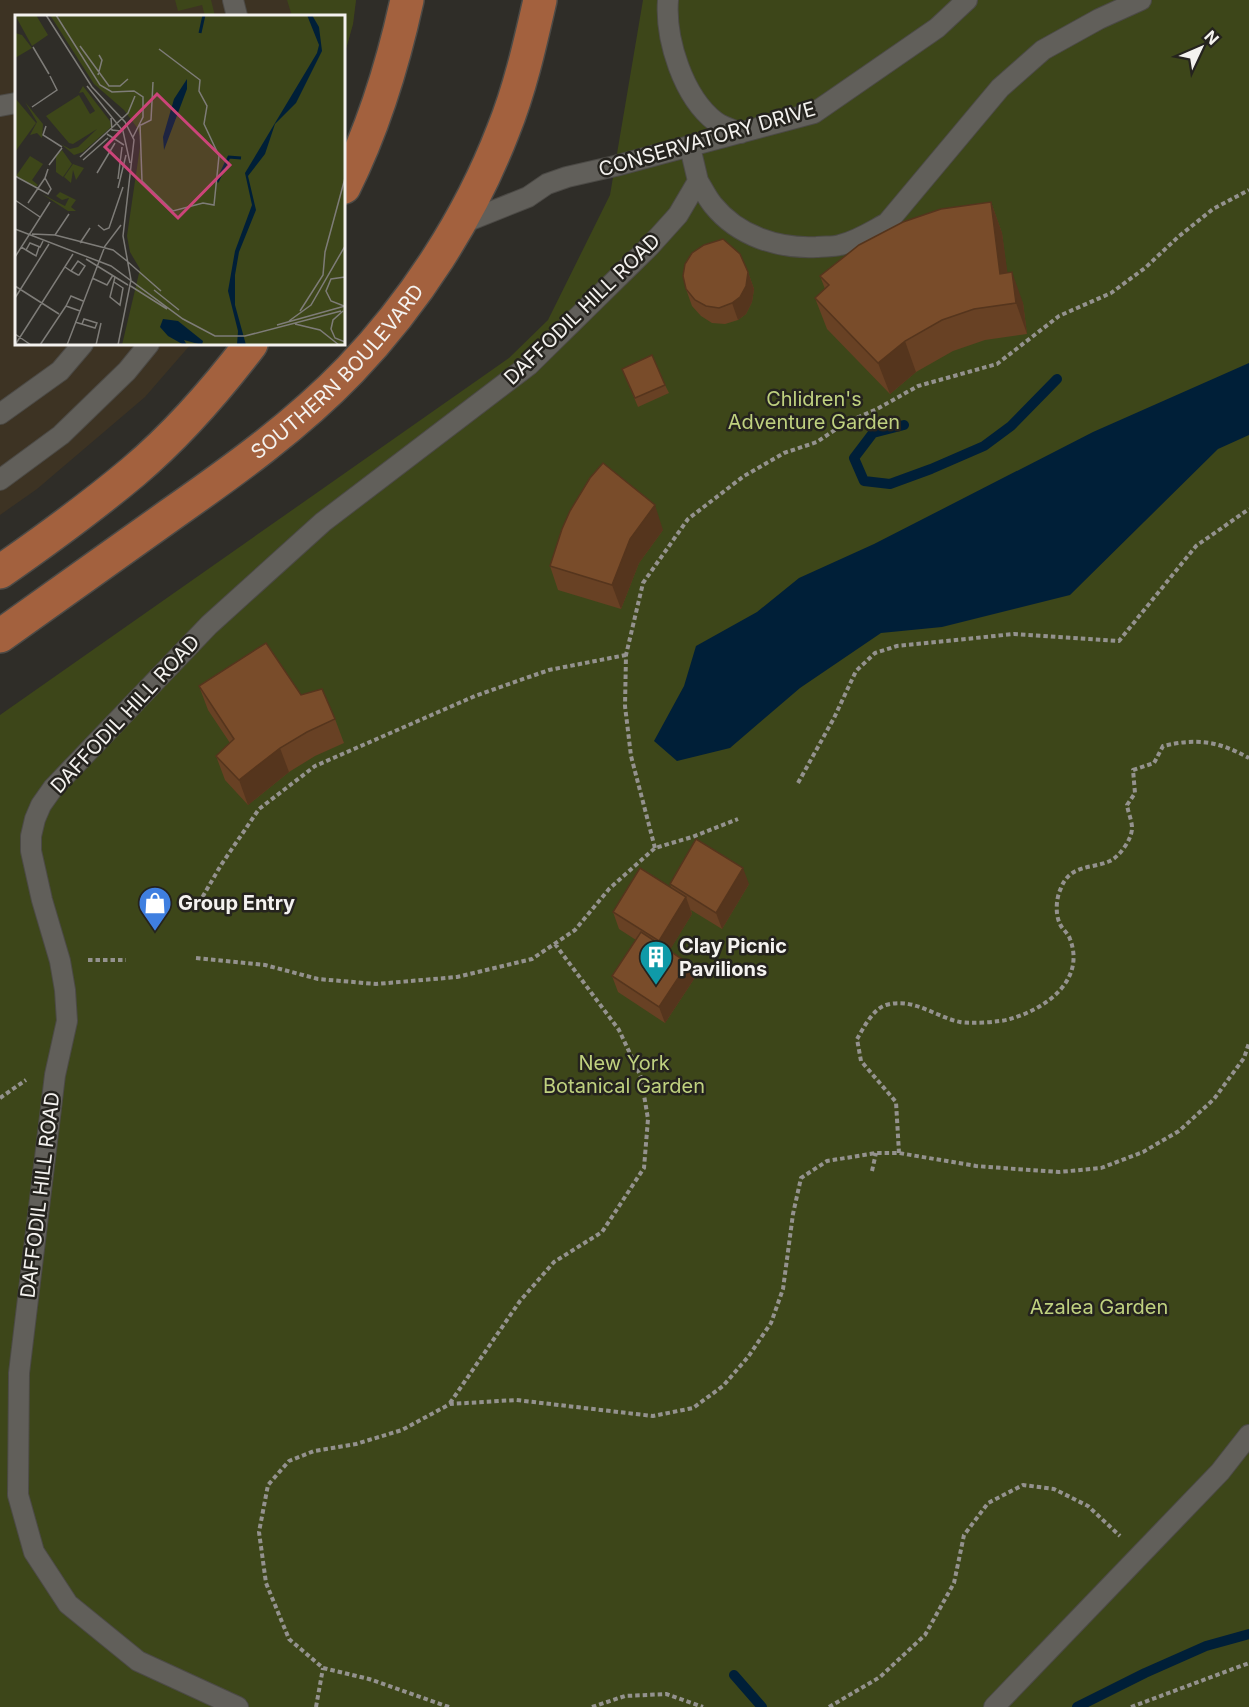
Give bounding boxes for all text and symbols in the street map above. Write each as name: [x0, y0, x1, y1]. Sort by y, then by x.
inset map: [15, 15, 345, 345]
north arrow: [1171, 18, 1231, 78]
text: N: [1200, 26, 1223, 49]
street label: CONSERVATORY DRIVE: [596, 97, 818, 181]
street label: DAFFODIL HILL ROAD: [499, 228, 665, 390]
street label: SOUTHERN BOULEVARD: [246, 280, 429, 464]
park label: Chlidren's Adventure Garden: [728, 387, 900, 434]
street label: DAFFODIL HILL ROAD: [46, 630, 204, 798]
shop icon: Group Entry: [137, 885, 173, 932]
place label: Group Entry: [178, 891, 295, 915]
place label: Clay Picnic Pavilions: [679, 934, 787, 981]
building icon: Clay Picnic Pavilions: [638, 939, 674, 986]
park label: New York Botanical Garden: [543, 1051, 705, 1098]
street label: DAFFODIL HILL ROAD: [15, 1091, 65, 1299]
park label: Azalea Garden: [1030, 1295, 1168, 1319]

